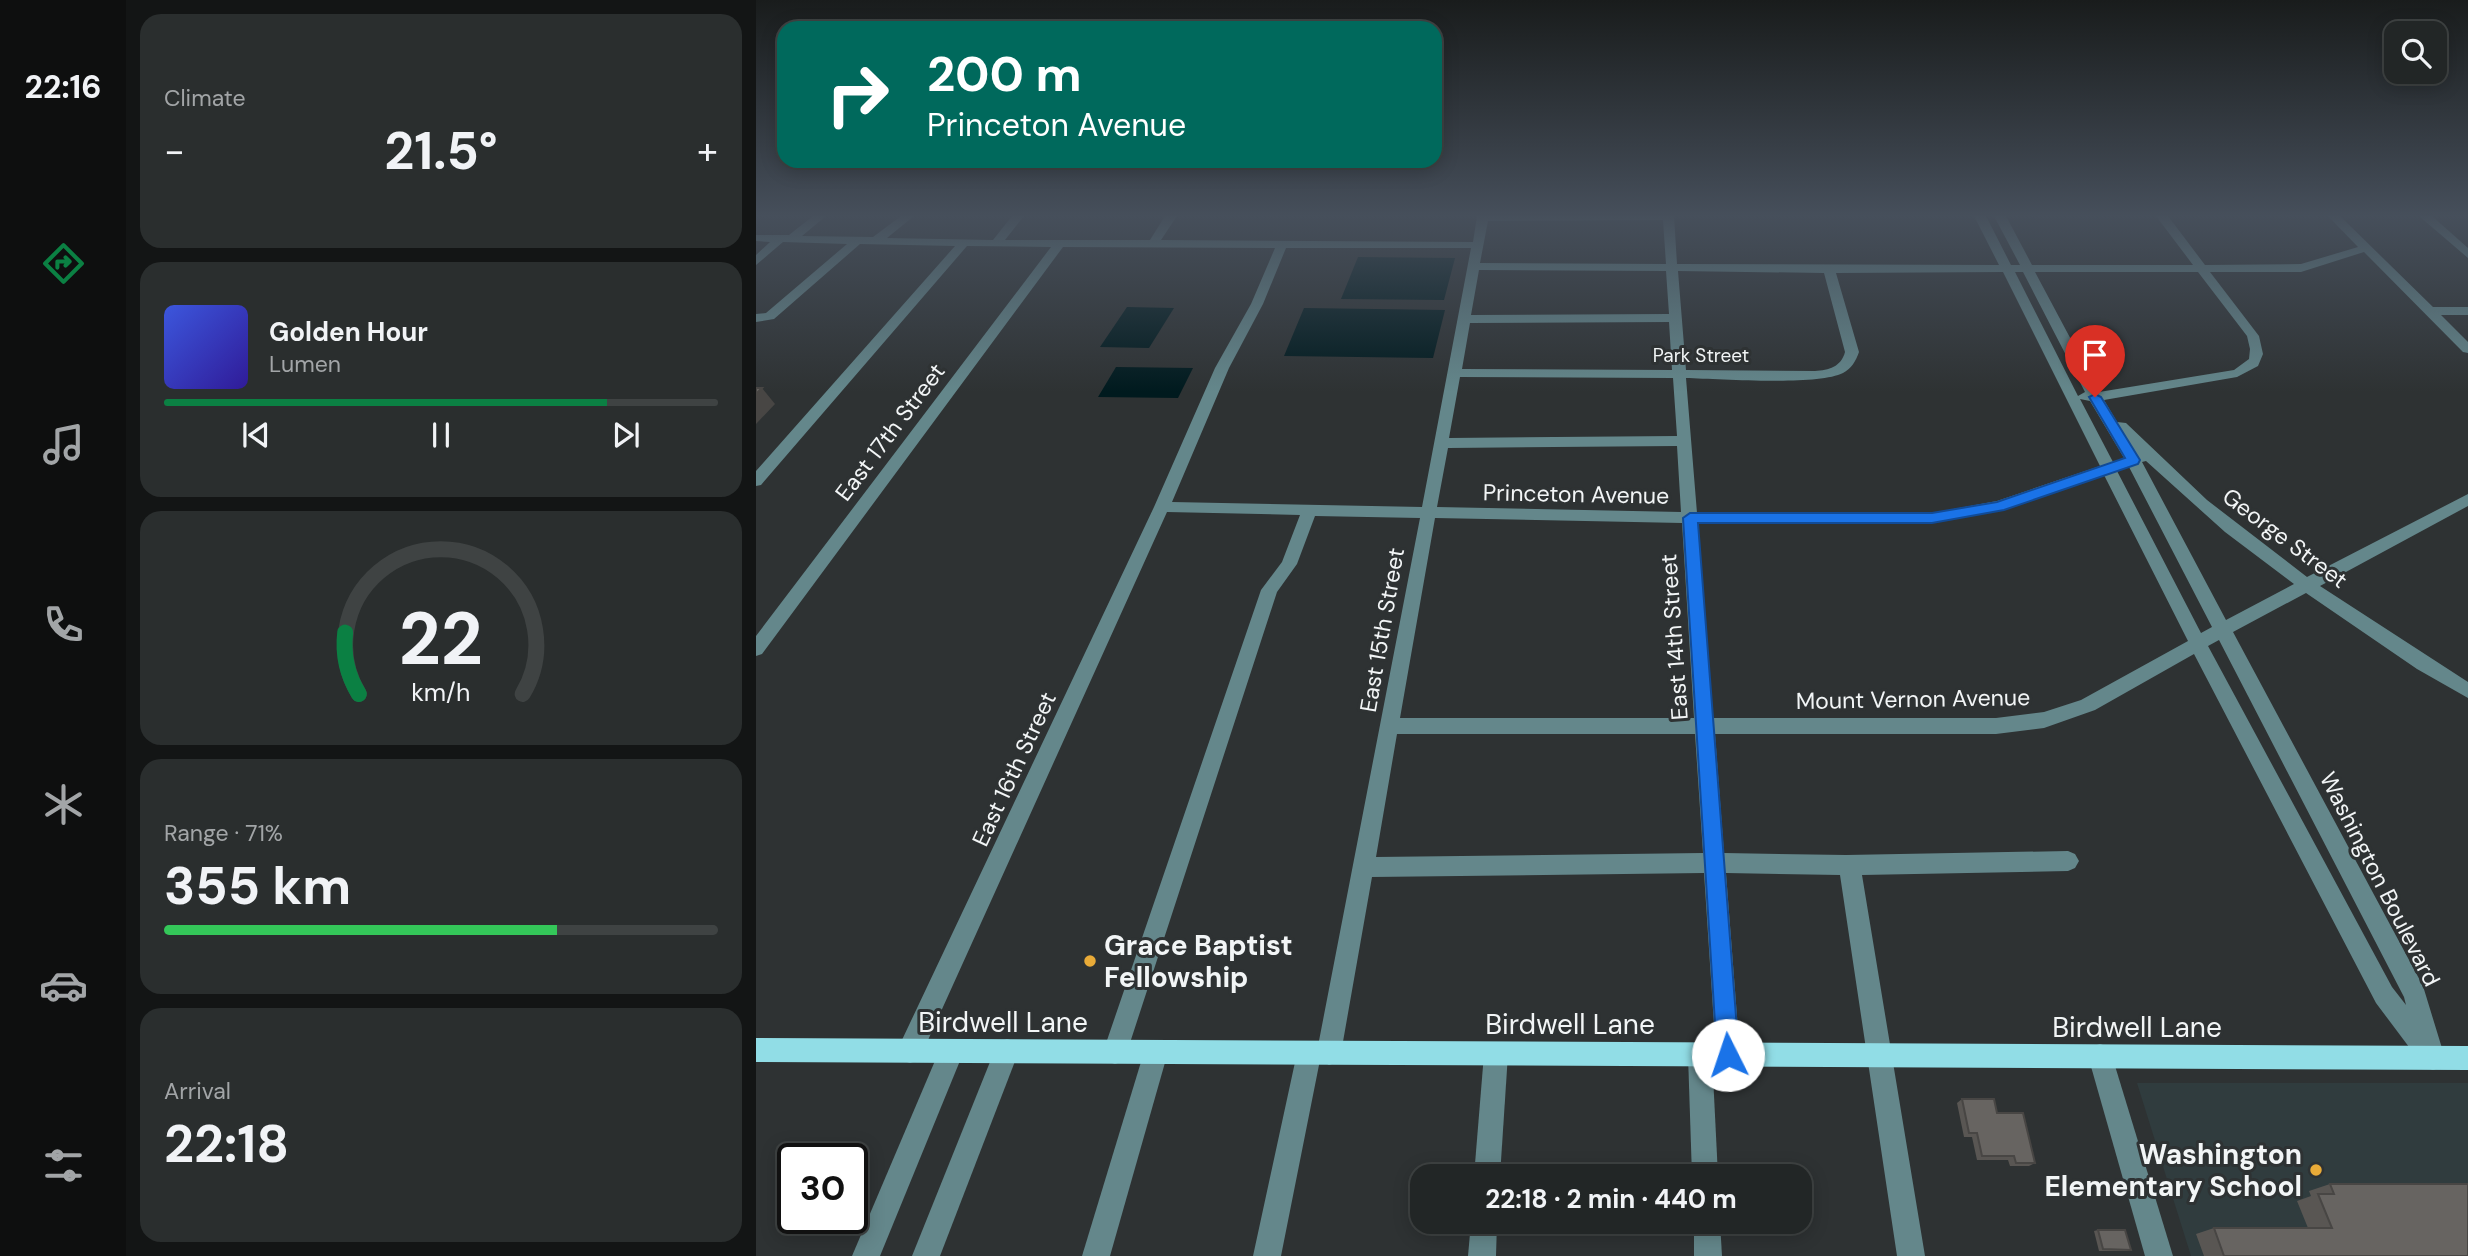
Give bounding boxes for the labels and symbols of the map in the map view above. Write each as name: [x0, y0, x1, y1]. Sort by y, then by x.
pin: [2065, 325, 2125, 397]
street label: Park Street: [1653, 343, 1749, 368]
street label: East 17th Street: [828, 357, 952, 507]
street label: Princeton Avenue: [1483, 477, 1669, 511]
street label: George Street: [2216, 481, 2354, 595]
street label: East 15th Street: [1353, 545, 1411, 715]
street label: East 14th Street: [1653, 553, 1695, 721]
street label: Mount Vernon Avenue: [1796, 682, 2030, 716]
street label: East 16th Street: [965, 687, 1063, 851]
street label: Washington Boulevard: [2313, 767, 2447, 991]
place label: Grace Baptist Fellowship: [1104, 927, 1293, 996]
marker: Grace Baptist Fellowship: [1082, 953, 1098, 969]
street label: Birdwell Lane: [918, 1004, 1088, 1041]
street label: Birdwell Lane: [1485, 1006, 1655, 1043]
street label: Birdwell Lane: [2052, 1009, 2222, 1046]
position arrow: [1691, 1018, 1765, 1092]
place label: Washington Elementary School: [2045, 1136, 2302, 1205]
speed limit sign: 30: [777, 1143, 868, 1234]
marker: Washington Elementary School: [2308, 1162, 2324, 1178]

